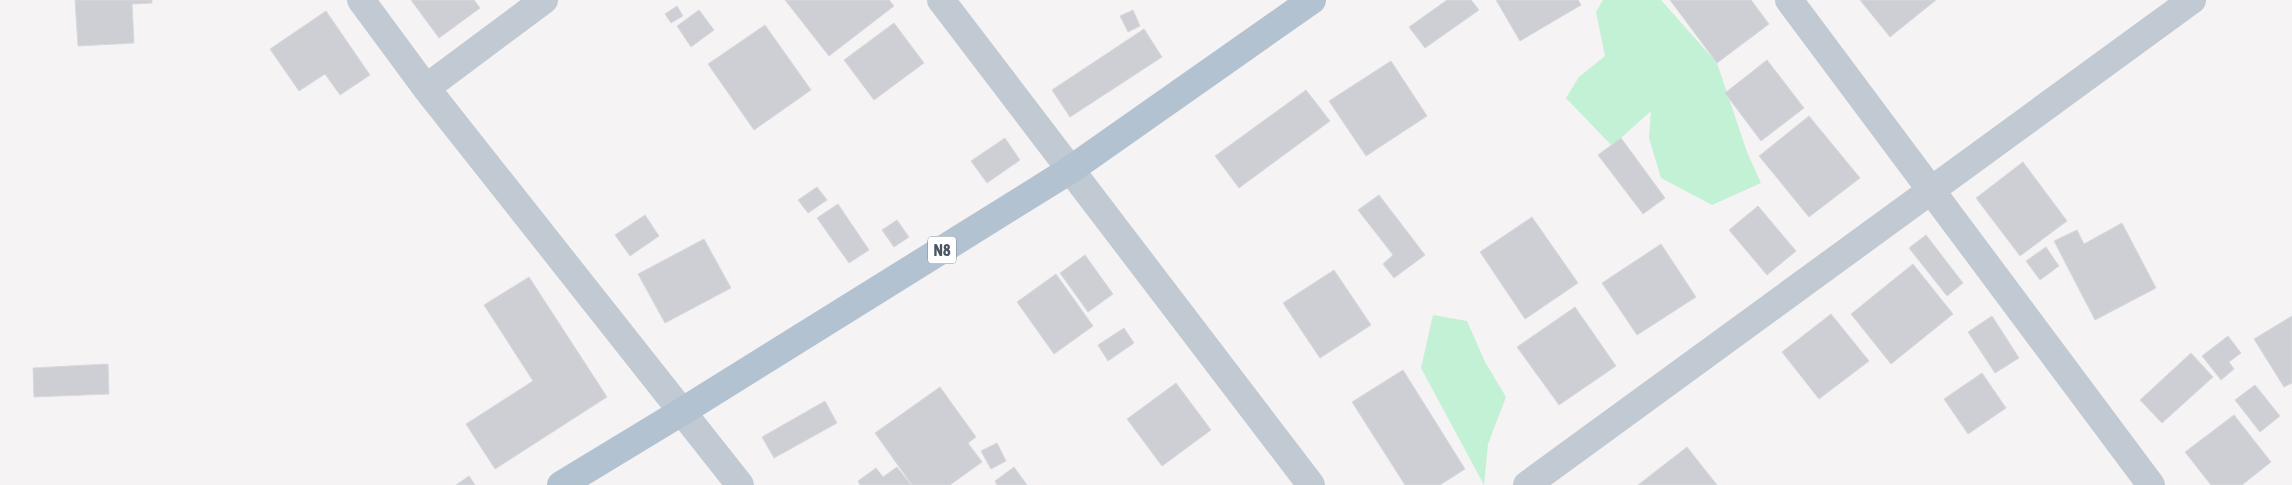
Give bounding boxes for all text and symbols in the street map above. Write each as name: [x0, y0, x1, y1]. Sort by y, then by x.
road number: N8: [928, 236, 956, 264]

